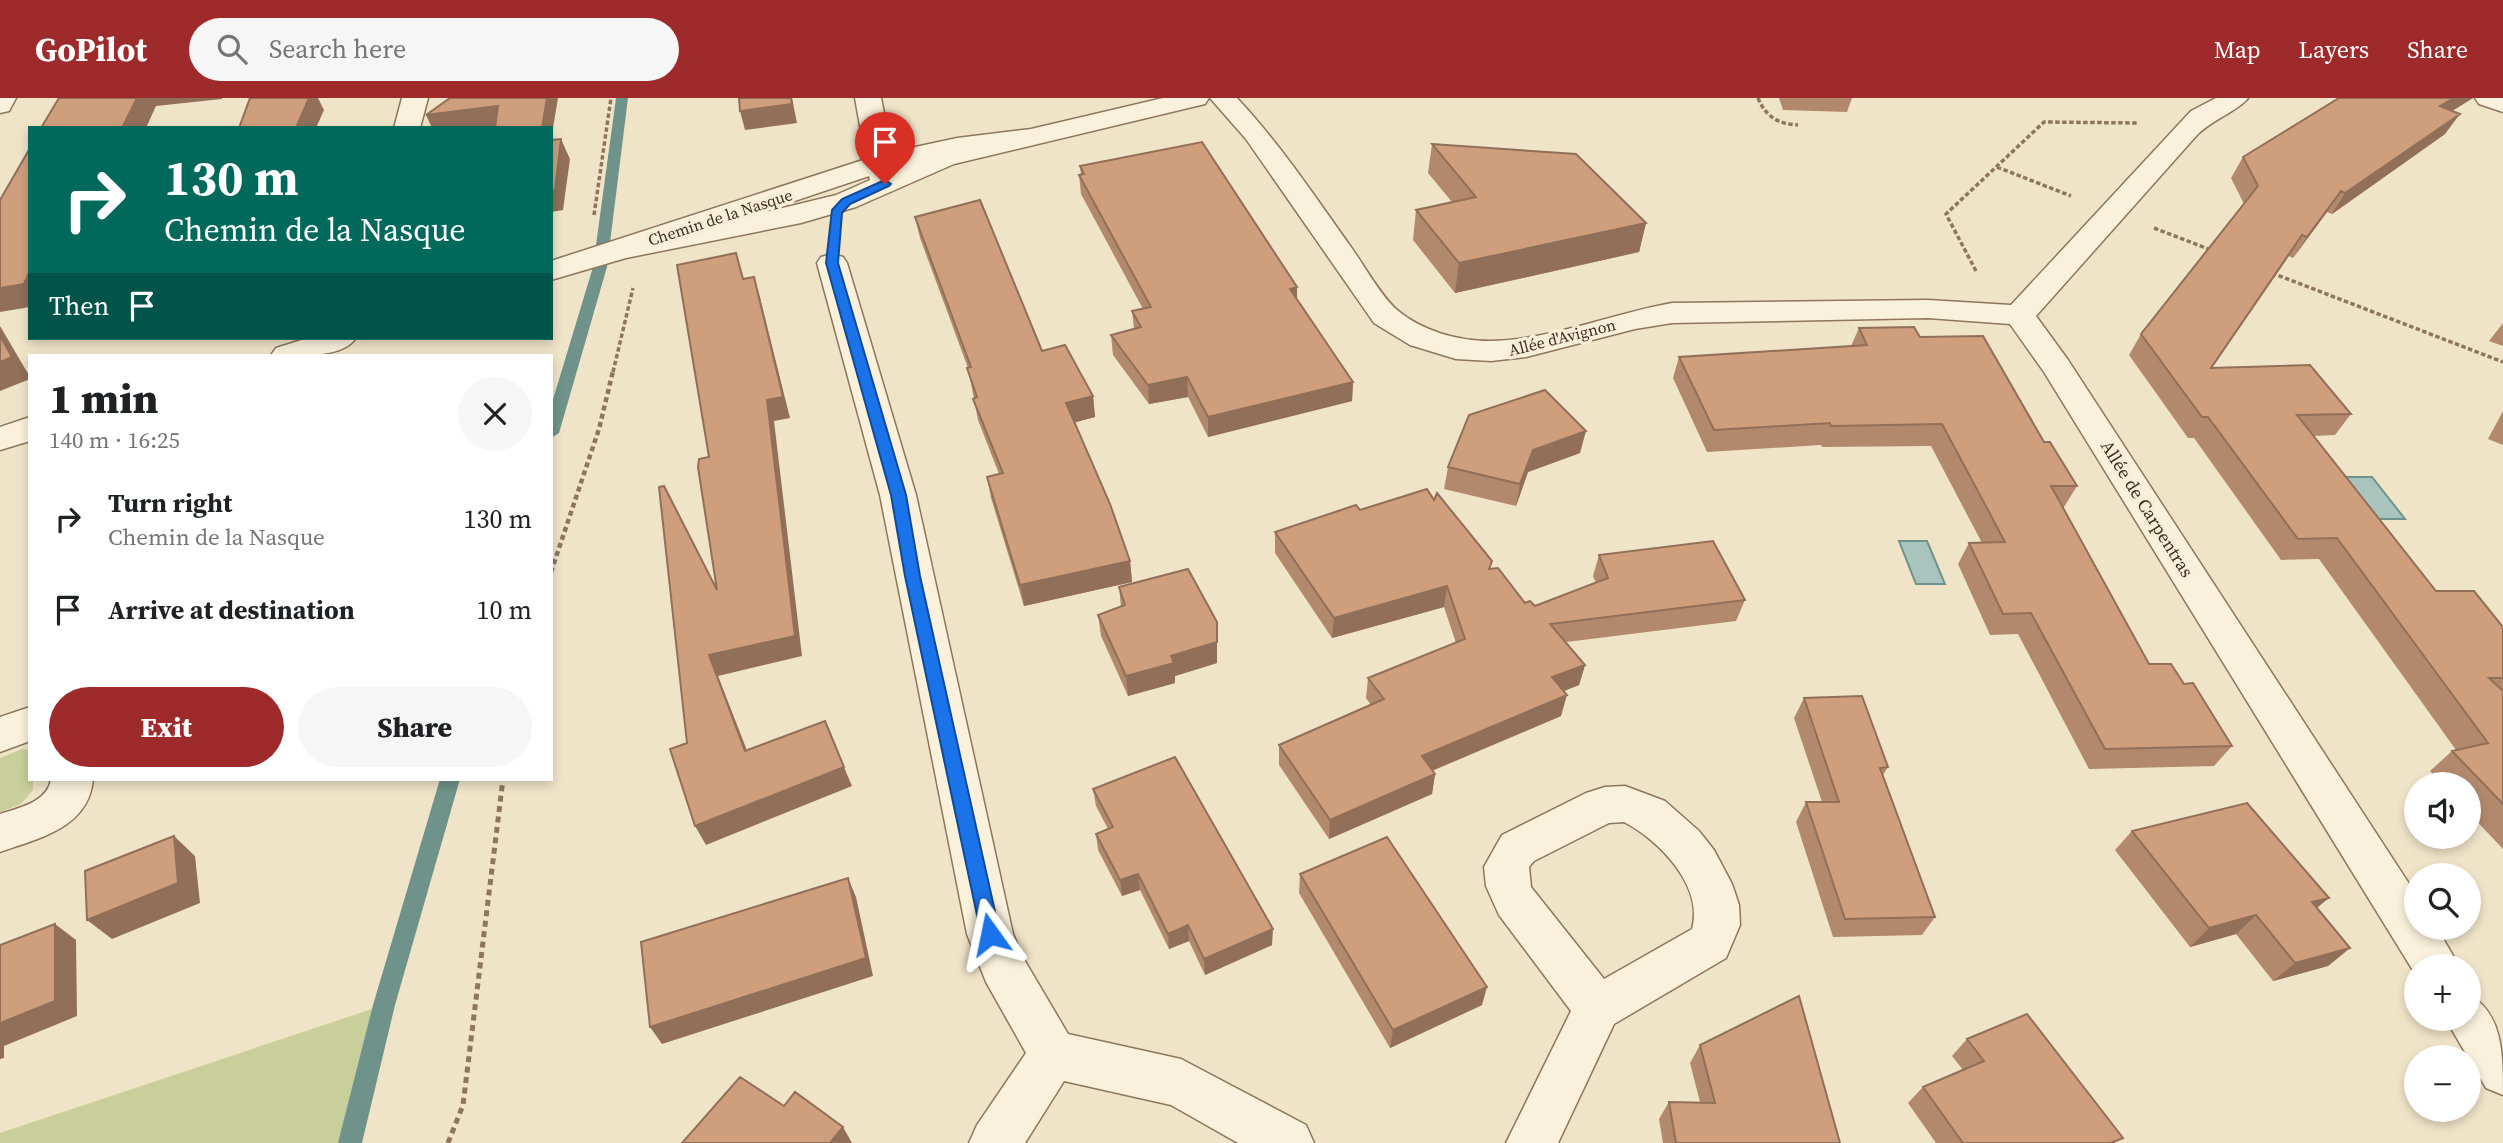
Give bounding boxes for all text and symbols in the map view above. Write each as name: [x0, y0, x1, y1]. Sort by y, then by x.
search box: [189, 18, 679, 81]
text: GoPilot: [35, 27, 147, 72]
icon: search: [213, 30, 251, 68]
text: Search here: [269, 31, 406, 67]
text: Map: [2214, 33, 2261, 66]
text: Layers: [2299, 33, 2369, 66]
text: Share: [2407, 33, 2468, 66]
pin: [855, 112, 915, 184]
icon: arrive: [866, 123, 904, 161]
text: 130 m: [164, 144, 299, 211]
icon: right: [49, 154, 140, 245]
street label: Chemin de la Nasque: [645, 183, 795, 251]
text: Chemin de la Nasque: [164, 208, 466, 252]
icon: arrive: [123, 287, 161, 325]
text: Then: [49, 288, 109, 324]
street label: Allée d'Avignon: [1506, 313, 1618, 361]
text: 1 min: [49, 369, 159, 427]
button: close: [458, 377, 532, 451]
text: 140 m · 16:25: [49, 424, 180, 456]
street label: Allée de Carpentras: [2095, 435, 2200, 582]
text: Turn right: [108, 485, 232, 521]
icon: right: [49, 500, 87, 538]
text: 130 m: [464, 501, 532, 537]
text: Chemin de la Nasque: [108, 521, 325, 553]
icon: arrive: [49, 591, 87, 629]
text: Arrive at destination: [108, 592, 355, 628]
text: 10 m: [477, 592, 532, 628]
button: Exit: [49, 687, 284, 767]
button: Share: [298, 687, 532, 767]
map controls: [2404, 772, 2481, 1122]
button: sound: [2404, 772, 2481, 849]
button: search: [2404, 863, 2481, 940]
position arrow: [953, 897, 1027, 971]
button: +: [2404, 954, 2481, 1031]
button: −: [2404, 1045, 2481, 1122]

